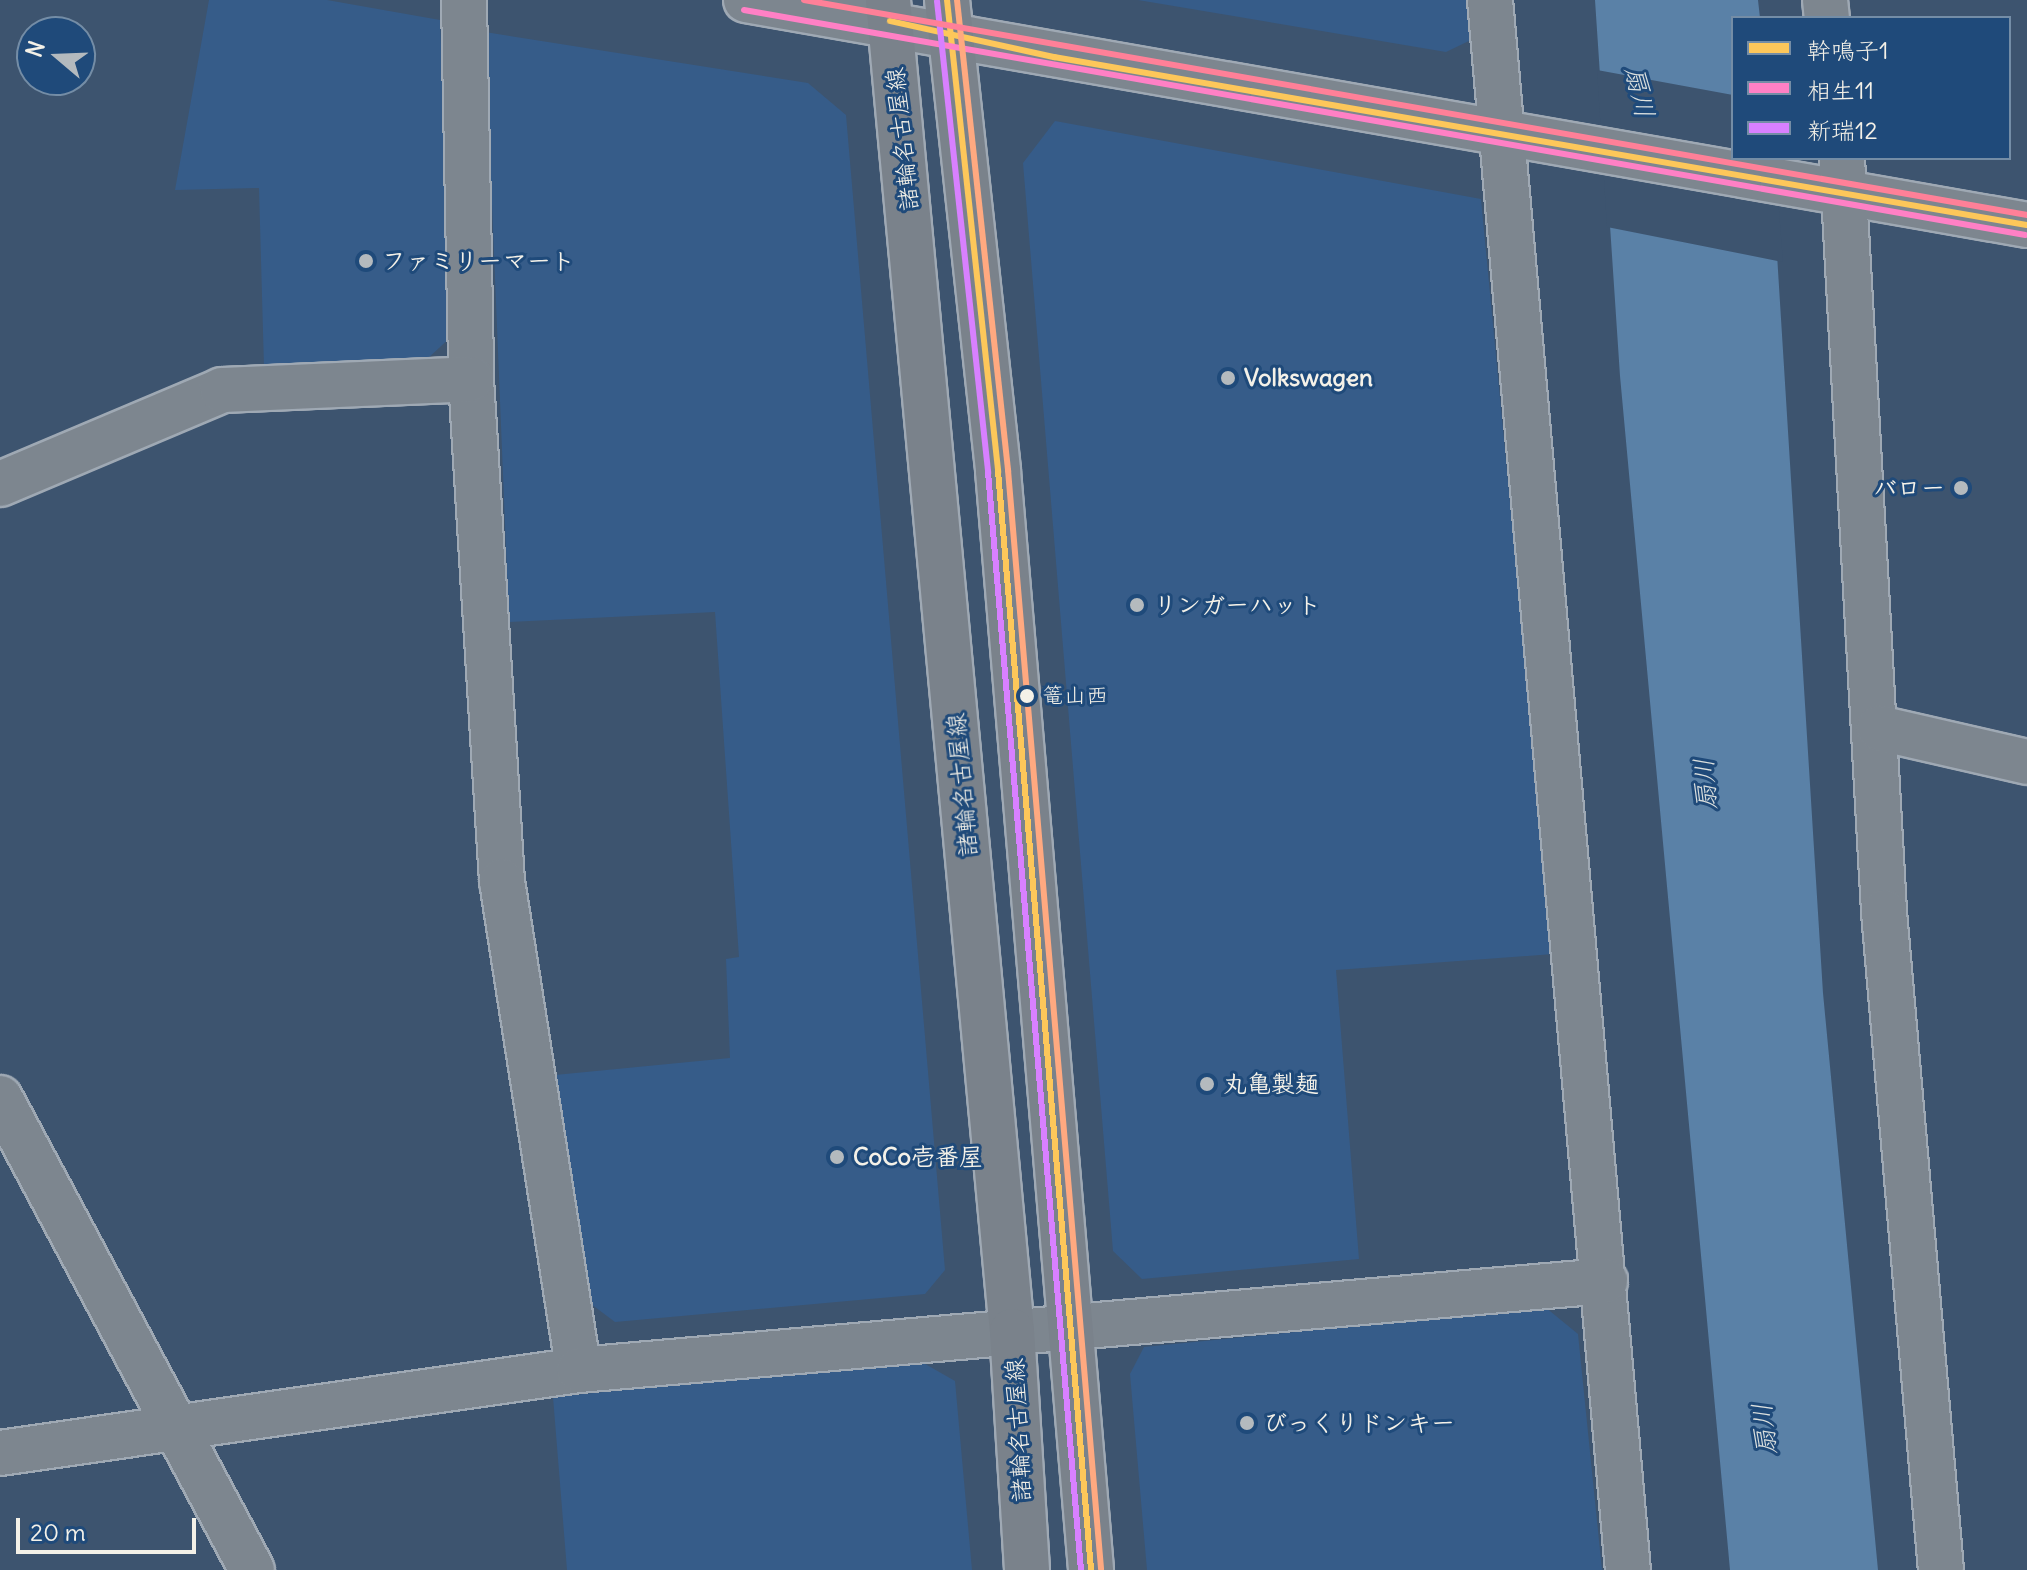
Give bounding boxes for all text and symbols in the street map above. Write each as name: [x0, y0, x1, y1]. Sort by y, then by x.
north arrow: [16, 16, 96, 96]
legend: [1731, 16, 2011, 160]
text: 幹鳴子1: [1807, 35, 1889, 65]
text: N: [19, 37, 51, 61]
water label: 扇川: [1619, 63, 1661, 121]
street label: 諸輪名古屋線: [880, 66, 924, 212]
text: 相生11: [1807, 75, 1874, 105]
text: 新瑞12: [1807, 115, 1878, 145]
place label: ファミリーマート: [382, 247, 574, 275]
marker: ファミリーマート: [357, 252, 375, 270]
place label: Volkswagen: [1244, 364, 1373, 392]
marker: Volkswagen: [1219, 369, 1237, 387]
place label: バロー: [1873, 474, 1945, 502]
marker: バロー: [1952, 479, 1970, 497]
place label: リンガーハット: [1153, 591, 1321, 619]
marker: リンガーハット: [1128, 596, 1146, 614]
place label: 篭山西: [1042, 683, 1108, 709]
marker: 篭山西: [1019, 688, 1035, 704]
street label: 諸輪名古屋線: [941, 712, 983, 858]
water label: 扇川: [1688, 757, 1722, 811]
place label: 丸亀製麺: [1223, 1070, 1319, 1098]
marker: 丸亀製麺: [1198, 1075, 1216, 1093]
place label: CoCo壱番屋: [853, 1143, 983, 1171]
marker: CoCo壱番屋: [828, 1148, 846, 1166]
street label: 諸輪名古屋線: [1000, 1357, 1036, 1503]
water label: 扇川: [1746, 1402, 1782, 1456]
place label: びっくりドンキー: [1263, 1409, 1455, 1437]
marker: びっくりドンキー: [1238, 1414, 1256, 1432]
scale bar: [20, 1502, 200, 1552]
text: 20 m: [30, 1517, 86, 1547]

